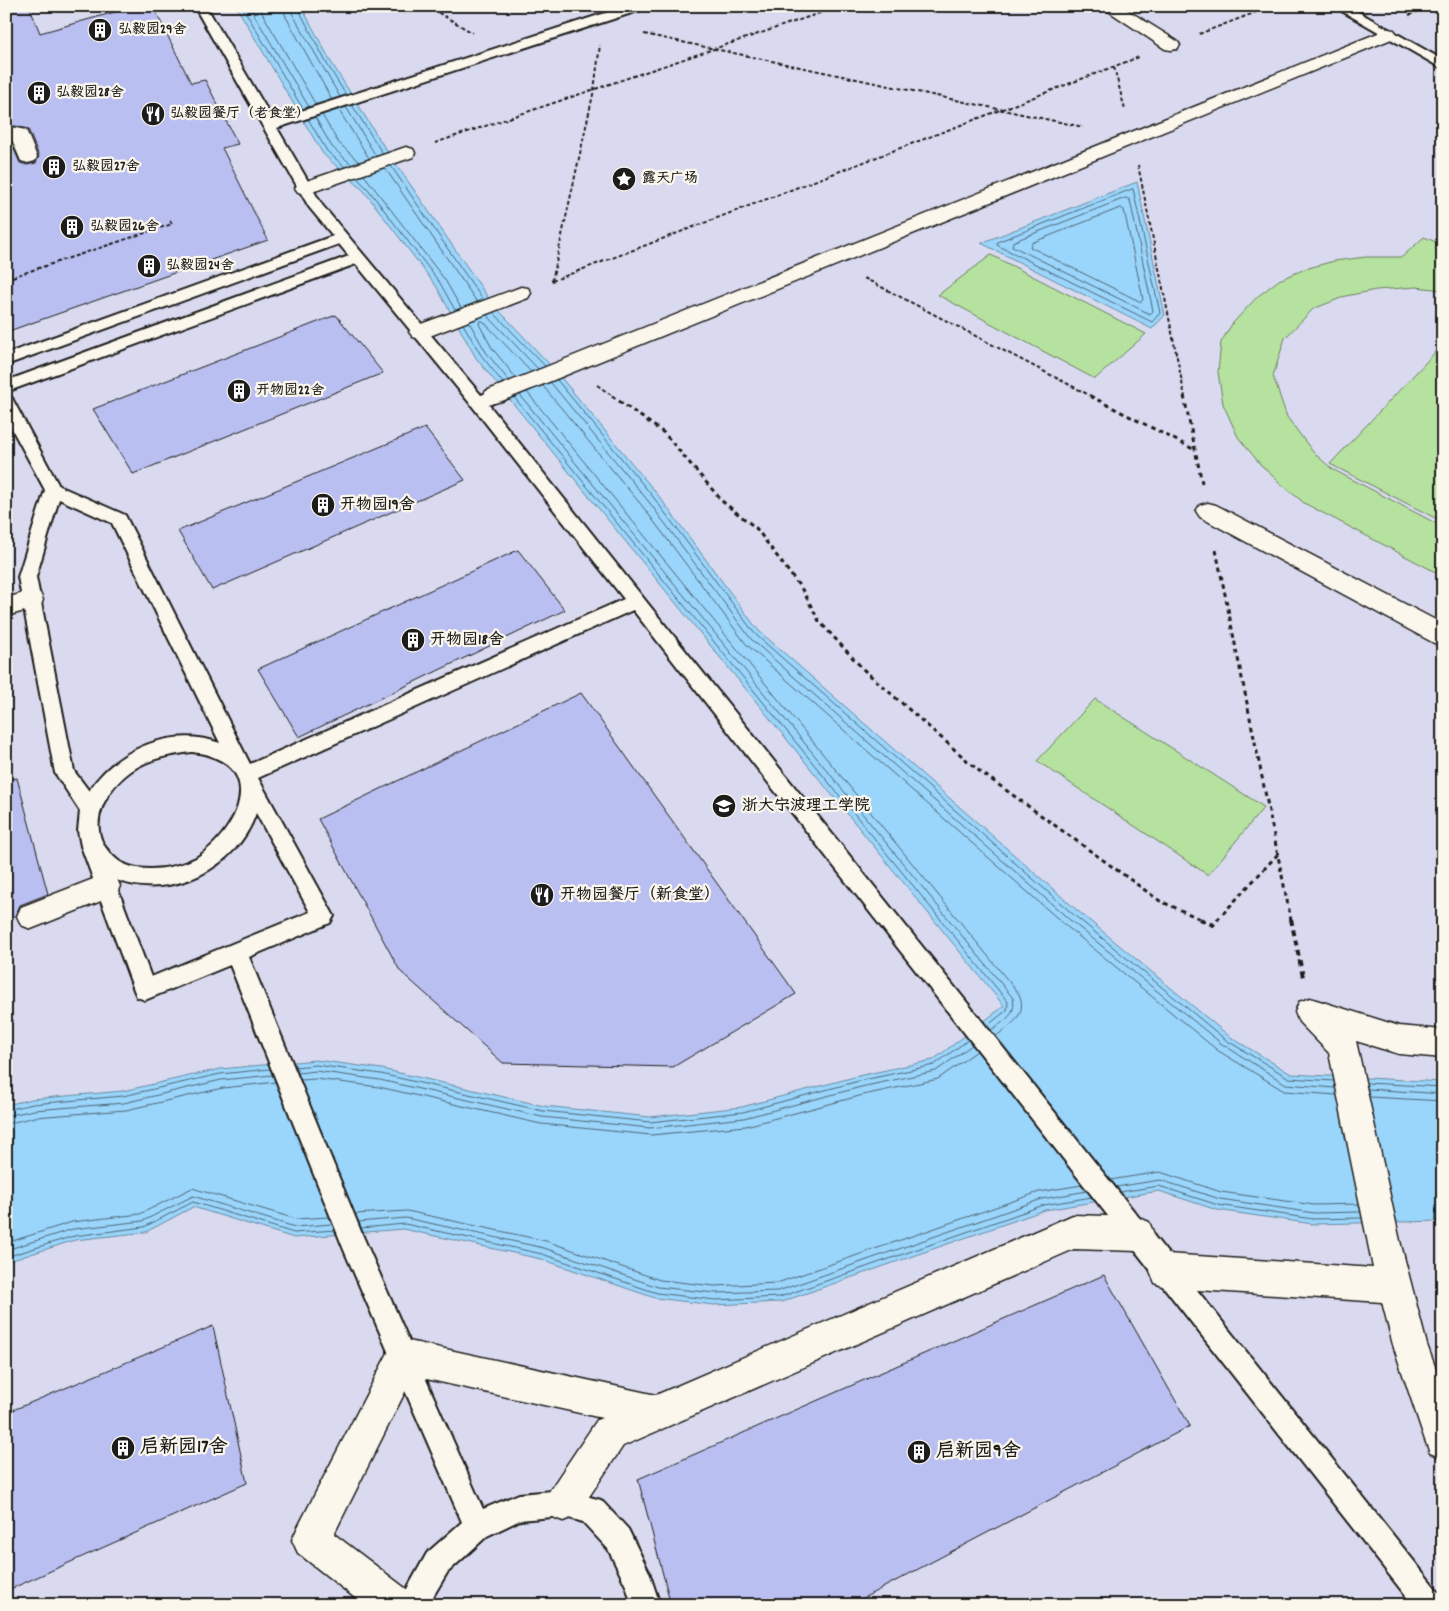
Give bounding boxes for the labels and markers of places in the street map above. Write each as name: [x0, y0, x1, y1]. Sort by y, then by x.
building icon: 弘毅园29舍: [87, 17, 113, 43]
place label: 弘毅园29舍: [118, 20, 187, 40]
building icon: 弘毅园28舍: [26, 80, 52, 106]
place label: 弘毅园28舍: [56, 83, 124, 103]
restaurant icon: 弘毅园餐厅（老食堂）: [140, 101, 166, 127]
place label: 弘毅园餐厅（老食堂）: [170, 104, 310, 124]
building icon: 弘毅园27舍: [41, 154, 67, 180]
place label: 弘毅园27舍: [72, 157, 139, 177]
place icon: 露天广场: [611, 166, 637, 192]
place label: 露天广场: [642, 169, 698, 189]
building icon: 弘毅园26舍: [59, 214, 85, 240]
place label: 弘毅园26舍: [90, 217, 159, 237]
building icon: 弘毅园24舍: [136, 253, 162, 279]
place label: 弘毅园24舍: [166, 256, 234, 276]
building icon: 开物园22舍: [226, 378, 252, 404]
place label: 开物园22舍: [256, 381, 324, 401]
building icon: 开物园19舍: [310, 492, 336, 518]
place label: 开物园19舍: [340, 494, 415, 517]
building icon: 开物园18舍: [400, 627, 426, 653]
place label: 开物园18舍: [430, 629, 504, 652]
school or university icon: 浙大宁波理工学院: [711, 793, 737, 819]
place label: 浙大宁波理工学院: [742, 795, 870, 818]
restaurant icon: 开物园餐厅（新食堂）: [529, 882, 555, 908]
place label: 开物园餐厅（新食堂）: [560, 884, 720, 907]
building icon: 启新园17舍: [110, 1435, 136, 1461]
place label: 启新园17舍: [140, 1435, 227, 1462]
building icon: 启新园9舍: [906, 1439, 932, 1465]
place label: 启新园9舍: [936, 1439, 1021, 1466]

